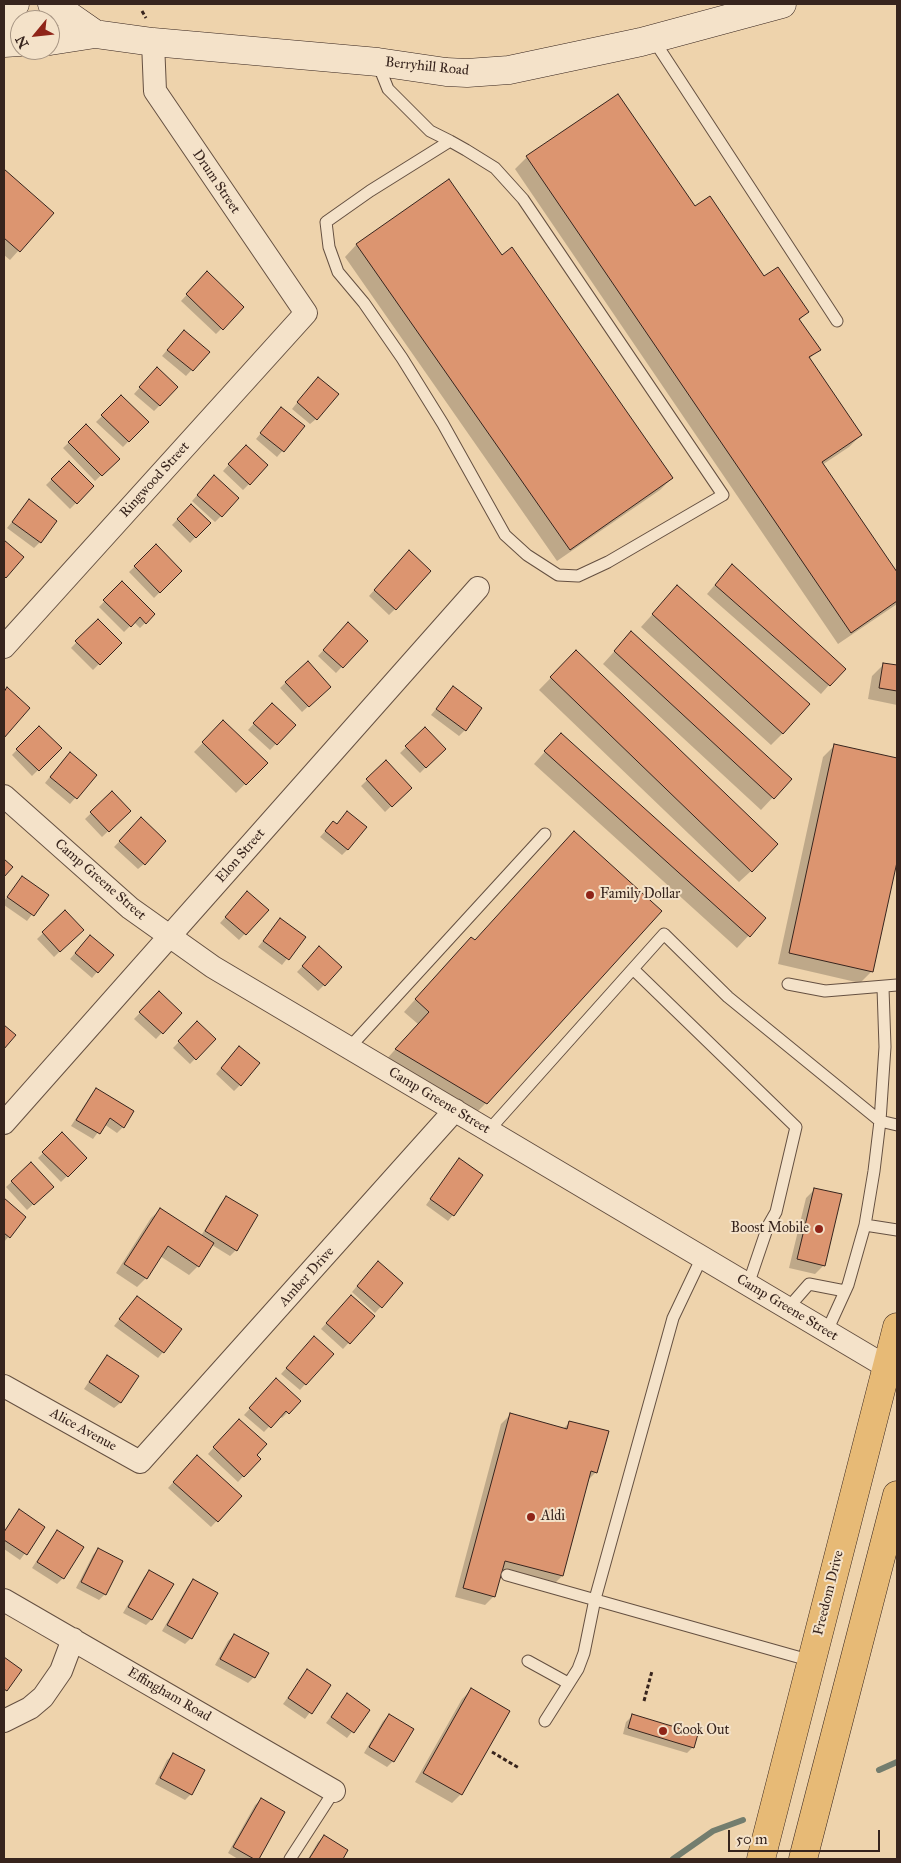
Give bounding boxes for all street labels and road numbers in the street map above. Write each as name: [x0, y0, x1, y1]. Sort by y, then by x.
street label: Berryhill Road: [384, 54, 470, 80]
street label: Drum Street: [189, 147, 243, 217]
street label: Ringwood Street: [117, 439, 193, 521]
street label: Elon Street: [213, 825, 269, 887]
street label: Camp Greene Street: [51, 836, 149, 924]
street label: Camp Greene Street: [385, 1064, 493, 1138]
street label: Amber Drive: [276, 1244, 338, 1310]
street label: Camp Greene Street: [733, 1271, 841, 1345]
street label: Alice Avenue: [47, 1405, 119, 1455]
street label: Freedom Drive: [810, 1549, 848, 1637]
street label: Effingham Road: [124, 1664, 214, 1726]

